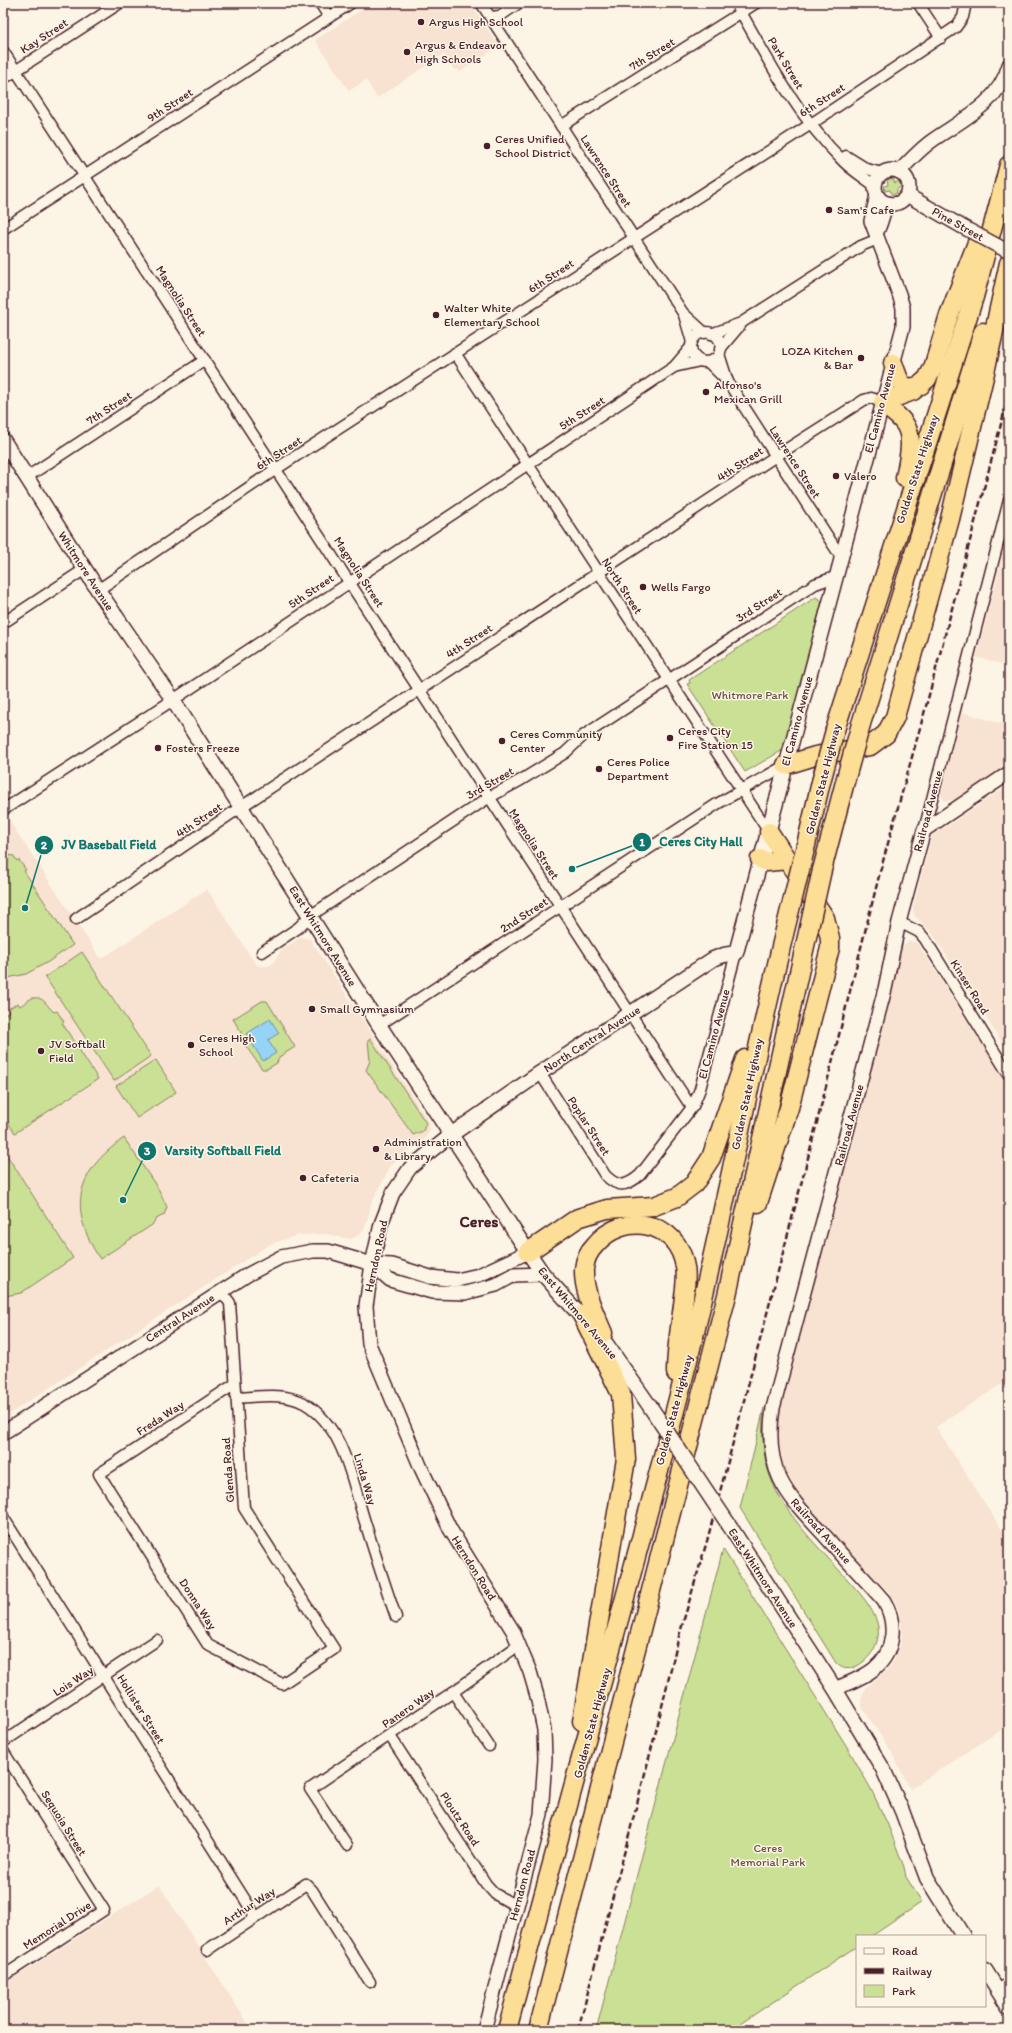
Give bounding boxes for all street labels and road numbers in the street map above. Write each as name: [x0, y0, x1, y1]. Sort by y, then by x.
street label: Kay Street: [17, 15, 71, 57]
street label: 7th Street: [627, 34, 678, 74]
street label: Park Street: [765, 34, 807, 92]
street label: 6th Street: [797, 80, 848, 120]
street label: 9th Street: [145, 85, 196, 125]
street label: Lawrence Street: [577, 132, 635, 210]
street label: Pine Street: [930, 204, 987, 244]
street label: 6th Street: [526, 256, 577, 296]
street label: Magnolia Street: [153, 263, 209, 339]
street label: El Camino Avenue: [861, 361, 899, 455]
street label: 7th Street: [84, 388, 135, 428]
street label: 5th Street: [557, 393, 608, 433]
street label: Golden State Highway: [893, 412, 941, 525]
street label: Lawrence Street: [766, 423, 824, 501]
street label: 6th Street: [254, 433, 305, 473]
street label: 4th Street: [714, 443, 766, 484]
street label: Whitmore Avenue: [55, 529, 117, 613]
street label: Magnolia Street: [331, 534, 387, 610]
street label: North Street: [599, 555, 646, 617]
street label: 5th Street: [286, 570, 337, 611]
street label: 3rd Street: [733, 585, 785, 625]
street label: 4th Street: [443, 621, 495, 661]
street label: El Camino Avenue: [778, 674, 816, 768]
street label: Golden State Highway: [802, 722, 844, 836]
street label: 3rd Street: [464, 764, 517, 802]
street label: Railroad Avenue: [910, 769, 946, 853]
street label: 4th Street: [173, 799, 225, 840]
street label: Magnolia Street: [506, 806, 562, 882]
street label: East Whitmore Avenue: [286, 883, 360, 989]
street label: 2nd Street: [497, 894, 551, 936]
street label: Kinser Road: [948, 957, 993, 1017]
street label: El Camino Avenue: [695, 987, 733, 1081]
street label: North Central Avenue: [541, 1002, 643, 1075]
street label: Golden State Highway: [728, 1037, 766, 1151]
street label: Railroad Avenue: [831, 1083, 867, 1167]
street label: Poplar Street: [565, 1094, 614, 1159]
street label: Herndon Road: [362, 1218, 391, 1293]
street label: East Whitmore Avenue: [535, 1264, 621, 1362]
street label: Central Avenue: [143, 1290, 217, 1346]
street label: Golden State Highway: [652, 1353, 696, 1467]
street label: Freda Way: [134, 1397, 187, 1439]
street label: Glenda Road: [219, 1437, 237, 1503]
street label: Linda Way: [351, 1452, 380, 1507]
street label: Railroad Avenue: [788, 1495, 854, 1567]
street label: East Whitmore Avenue: [726, 1525, 801, 1631]
street label: Herndon Road: [449, 1533, 500, 1603]
street label: Donna Way: [176, 1576, 220, 1632]
street label: Lois Way: [50, 1663, 96, 1699]
street label: Golden State Highway: [570, 1666, 614, 1780]
street label: Hollister Street: [114, 1672, 168, 1747]
street label: Panero Way: [379, 1685, 437, 1731]
street label: Sequoia Street: [38, 1788, 90, 1859]
street label: Ploutz Road: [437, 1789, 483, 1849]
street label: Herndon Road: [506, 1847, 538, 1922]
street label: Arthur Way: [220, 1884, 278, 1928]
street label: Memorial Drive: [20, 1898, 94, 1952]

